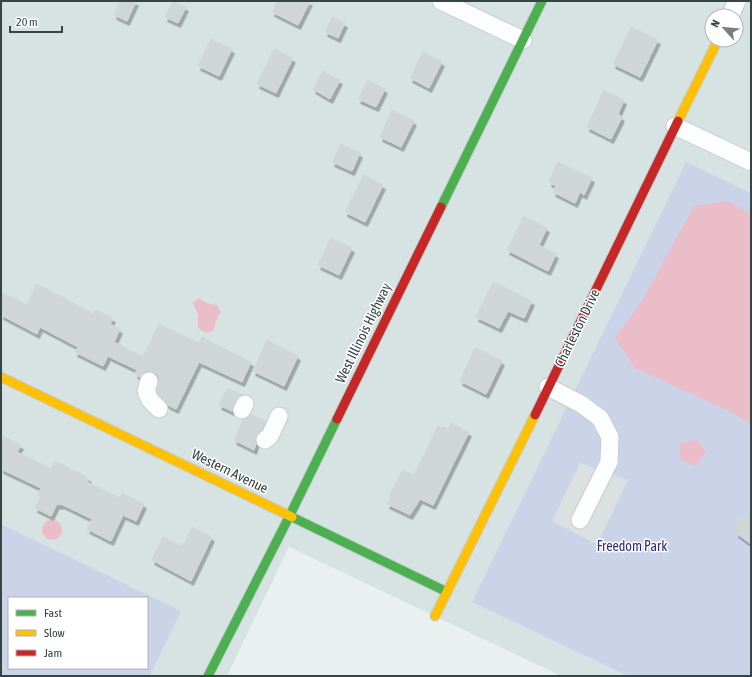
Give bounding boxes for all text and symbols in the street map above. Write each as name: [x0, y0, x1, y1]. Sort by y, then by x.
scale bar: [10, 8, 62, 34]
north arrow: [704, 8, 744, 48]
text: 20 m: [16, 15, 38, 29]
text: N: [708, 18, 722, 29]
street label: West Illinois Highway: [332, 280, 394, 386]
street label: Charleston Drive: [551, 286, 603, 370]
street label: Western Avenue: [189, 446, 271, 496]
park label: Freedom Park: [597, 538, 667, 554]
legend: [8, 597, 148, 669]
text: Fast: [44, 606, 62, 620]
text: Slow: [44, 626, 65, 640]
text: Jam: [44, 646, 62, 660]

